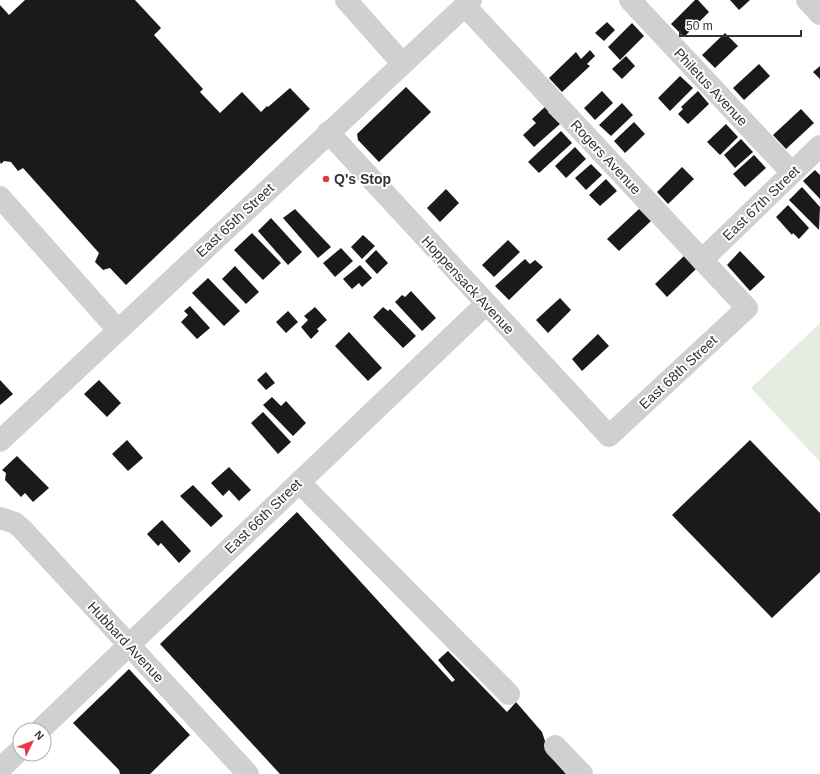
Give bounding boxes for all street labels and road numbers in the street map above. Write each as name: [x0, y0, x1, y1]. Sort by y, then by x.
street label: Philetus Avenue: [671, 45, 751, 129]
street label: Rogers Avenue: [568, 117, 645, 198]
street label: East 67th Street: [719, 162, 803, 244]
street label: East 65th Street: [193, 180, 277, 260]
street label: Hoppensack Avenue: [418, 233, 518, 337]
street label: East 68th Street: [636, 332, 720, 412]
street label: East 66th Street: [221, 475, 305, 557]
street label: Hubbard Avenue: [85, 598, 167, 686]

